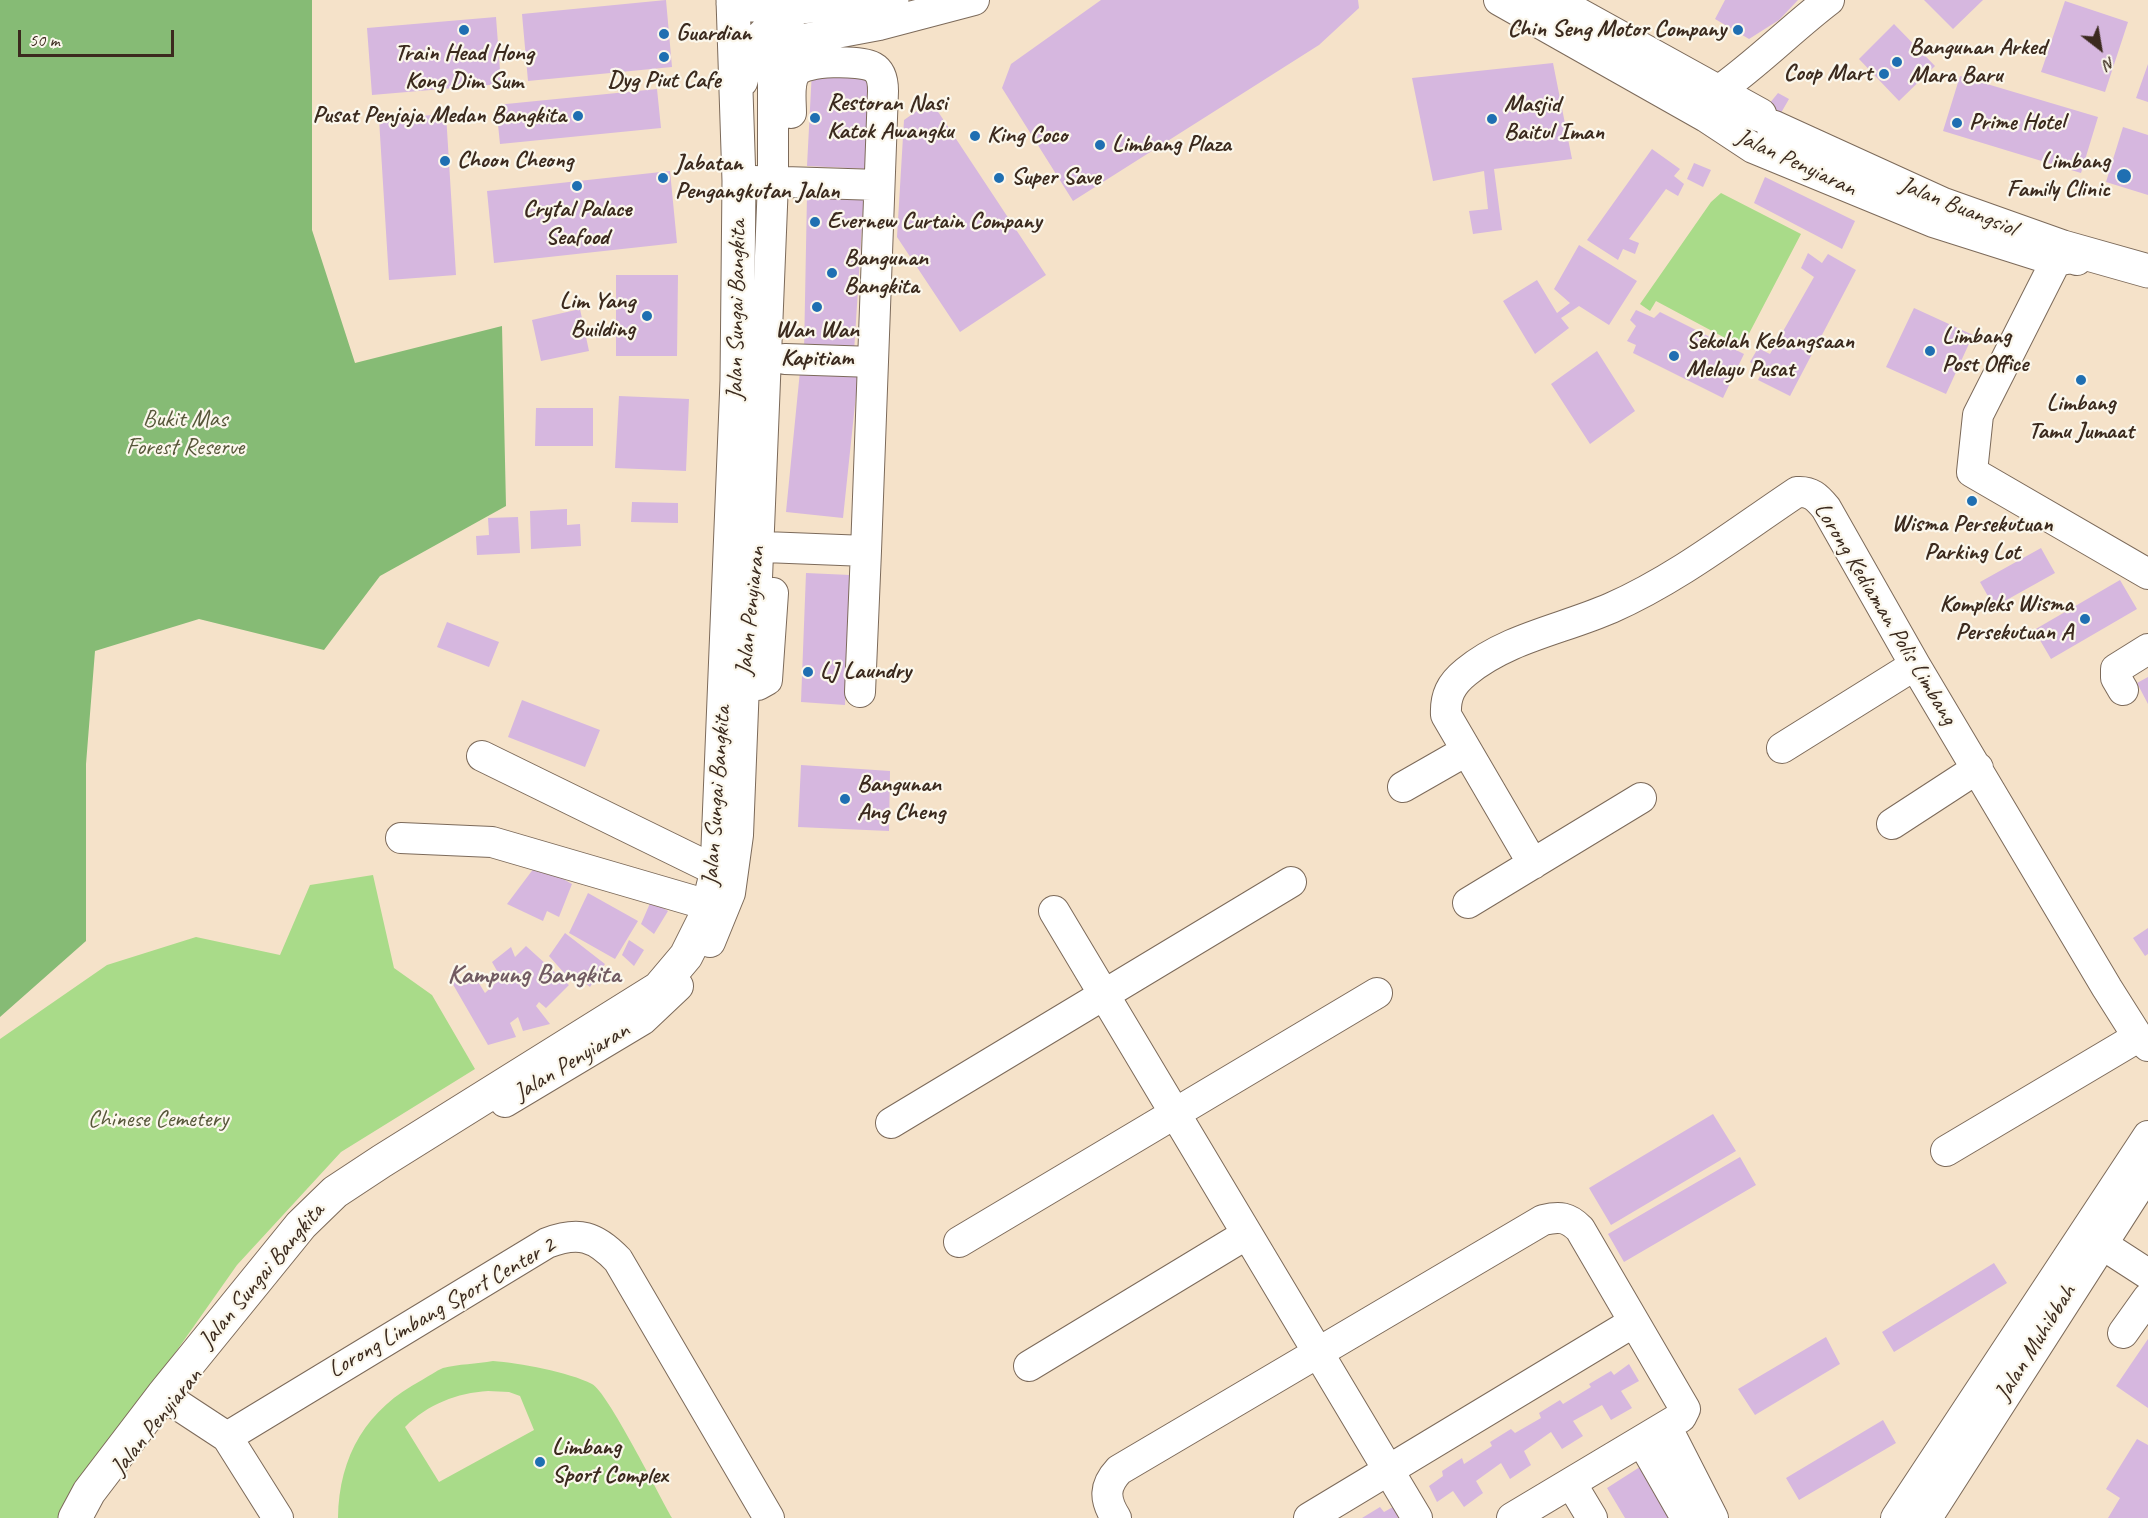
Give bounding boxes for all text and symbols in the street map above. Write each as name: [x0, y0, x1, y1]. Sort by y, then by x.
place label: Chin Seng Motor Company: [1508, 16, 1726, 44]
scale bar: [21, 18, 177, 56]
north arrow: [2070, 18, 2130, 78]
place label: Guardian: [676, 20, 751, 48]
marker: Train Head Hong Kong Dim Sum: [457, 23, 471, 37]
marker: Chin Seng Motor Company: [1731, 23, 1745, 37]
marker: Guardian: [657, 27, 671, 41]
text: 50 m: [29, 29, 60, 51]
place label: Bangunan Arked Mara Baru: [1909, 34, 2046, 90]
place label: Train Head Hong Kong Dim Sum: [394, 40, 534, 96]
marker: Dyg Piut Cafe: [657, 50, 671, 64]
text: N: [2100, 52, 2119, 75]
marker: Bangunan Arked Mara Baru: [1890, 55, 1904, 69]
place label: Coop Mart: [1784, 60, 1872, 88]
place label: Dyg Piut Cafe: [607, 67, 721, 95]
marker: Coop Mart: [1877, 67, 1891, 81]
place label: Restoran Nasi Katok Awangku: [827, 90, 953, 146]
place label: Masjid Baitul Iman: [1504, 91, 1604, 147]
place label: Pusat Penjaja Medan Bangkita: [312, 102, 566, 130]
marker: Pusat Penjaja Medan Bangkita: [571, 109, 585, 123]
place label: Prime Hotel: [1969, 109, 2065, 137]
marker: Restoran Nasi Katok Awangku: [808, 111, 822, 125]
marker: Masjid Baitul Iman: [1485, 112, 1499, 126]
marker: Prime Hotel: [1950, 116, 1964, 130]
place label: King Coco: [987, 122, 1067, 150]
street label: Jalan Penyiaran: [1731, 123, 1861, 203]
marker: King Coco: [968, 129, 982, 143]
place label: Limbang Plaza: [1112, 131, 1231, 159]
marker: Limbang Plaza: [1093, 138, 1107, 152]
place label: Choon Cheong: [457, 147, 573, 175]
place label: Limbang Family Clinic: [2007, 148, 2110, 204]
place label: Jabatan Pengangkutan Jalan: [675, 150, 840, 206]
marker: Choon Cheong: [438, 154, 452, 168]
place label: Super Save: [1011, 164, 1101, 192]
marker: Limbang Family Clinic: [2115, 167, 2133, 185]
marker: Jabatan Pengangkutan Jalan: [656, 171, 670, 185]
marker: Super Save: [992, 171, 1006, 185]
street label: Jalan Buangsiol: [1895, 171, 2021, 243]
marker: Crytal Palace Seafood: [570, 179, 584, 193]
place label: Crytal Palace Seafood: [523, 196, 631, 252]
place label: Evernew Curtain Company: [827, 208, 1041, 236]
marker: Evernew Curtain Company: [808, 215, 822, 229]
street label: Jalan Sungai Bangkita: [721, 220, 753, 400]
place label: Bangunan Bangkita: [844, 245, 928, 301]
marker: Bangunan Bangkita: [825, 266, 839, 280]
place label: Lim Yang Building: [559, 288, 635, 344]
marker: Wan Wan Kapitiam: [810, 300, 824, 314]
marker: Lim Yang Building: [640, 309, 654, 323]
place label: Wan Wan Kapitiam: [775, 317, 859, 373]
place label: Limbang Post Office: [1942, 323, 2028, 379]
place label: Sekolah Kebangsaan Melayu Pusat: [1686, 328, 1854, 384]
marker: Limbang Post Office: [1923, 344, 1937, 358]
marker: Sekolah Kebangsaan Melayu Pusat: [1667, 349, 1681, 363]
marker: Limbang Tamu Jumaat: [2074, 373, 2088, 387]
place label: Limbang Tamu Jumaat: [2028, 390, 2134, 446]
park label: Bukit Mas Forest Reserve: [126, 406, 244, 462]
marker: Wisma Persekutuan Parking Lot: [1965, 494, 1979, 508]
street label: Lorong Kediaman Polis Limbang: [1807, 498, 1963, 730]
place label: Wisma Persekutuan Parking Lot: [1892, 511, 2052, 567]
street label: Jalan Penyiaran: [730, 545, 772, 677]
place label: Kompleks Wisma Persekutuan A: [1939, 591, 2073, 647]
marker: Kompleks Wisma Persekutuan A: [2078, 612, 2092, 626]
place label: LJ Laundry: [820, 658, 911, 686]
marker: LJ Laundry: [801, 665, 815, 679]
street label: Jalan Sungai Bangkita: [696, 705, 738, 887]
place label: Bangunan Ang Cheng: [857, 771, 945, 827]
marker: Bangunan Ang Cheng: [838, 792, 852, 806]
district label: Kampung Bangkita: [447, 959, 621, 991]
street label: Jalan Penyiaran: [509, 1016, 635, 1108]
park label: Chinese Cemetery: [88, 1106, 228, 1134]
street label: Jalan Sungai Bangkita: [193, 1198, 331, 1354]
street label: Lorong Limbang Sport Center 2: [323, 1231, 561, 1385]
street label: Jalan Muhibbah: [1989, 1280, 2083, 1406]
street label: Jalan Penyiaran: [105, 1363, 209, 1481]
place label: Limbang Sport Complex: [552, 1434, 667, 1490]
marker: Limbang Sport Complex: [533, 1455, 547, 1469]

